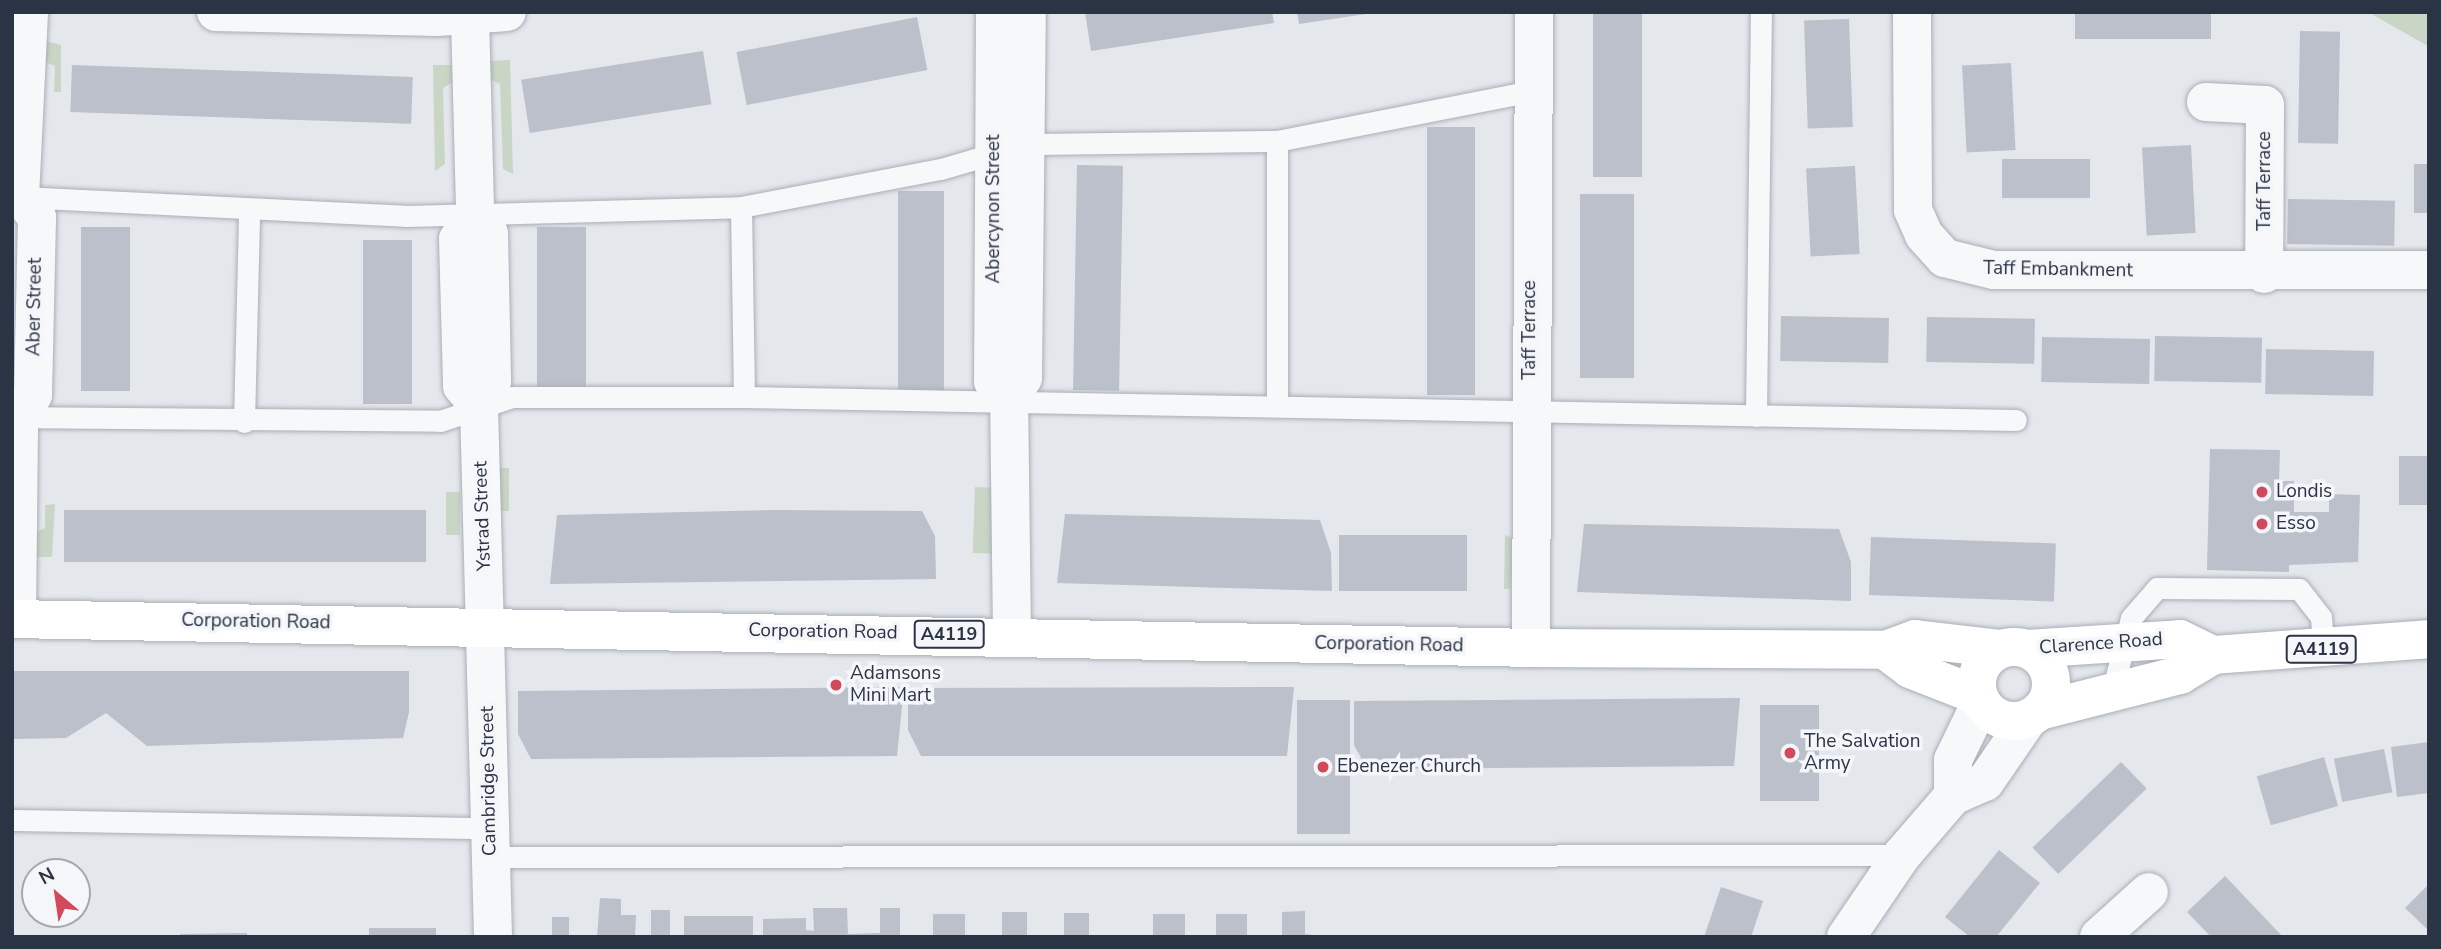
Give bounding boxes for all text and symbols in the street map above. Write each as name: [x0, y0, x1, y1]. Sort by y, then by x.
street label: Taff Terrace: [2254, 131, 2276, 231]
street label: Abercynon Street: [983, 134, 1005, 284]
street label: Taff Embankment: [1983, 257, 2133, 283]
street label: Aber Street: [23, 258, 47, 356]
street label: Taff Terrace: [1519, 280, 1541, 380]
street label: Ystrad Street: [470, 461, 496, 571]
place label: Londis: [2276, 481, 2332, 503]
marker: Londis: [2254, 484, 2270, 500]
place label: Esso: [2276, 513, 2316, 535]
marker: Esso: [2254, 516, 2270, 532]
street label: Corporation Road: [181, 609, 331, 635]
street label: Corporation Road: [748, 619, 898, 645]
road number: A4119: [912, 620, 986, 648]
street label: Clarence Road: [2038, 628, 2164, 660]
street label: Corporation Road: [1314, 632, 1464, 658]
road number: A4119: [2284, 634, 2358, 664]
place label: Adamsons Mini Mart: [850, 663, 941, 707]
marker: Adamsons Mini Mart: [828, 677, 844, 693]
street label: Cambridge Street: [476, 706, 502, 856]
place label: The Salvation Army: [1804, 731, 1920, 775]
marker: The Salvation Army: [1782, 745, 1798, 761]
place label: Ebenezer Church: [1337, 756, 1481, 778]
marker: Ebenezer Church: [1315, 759, 1331, 775]
north arrow: [21, 858, 91, 928]
text: N: [34, 862, 59, 891]

